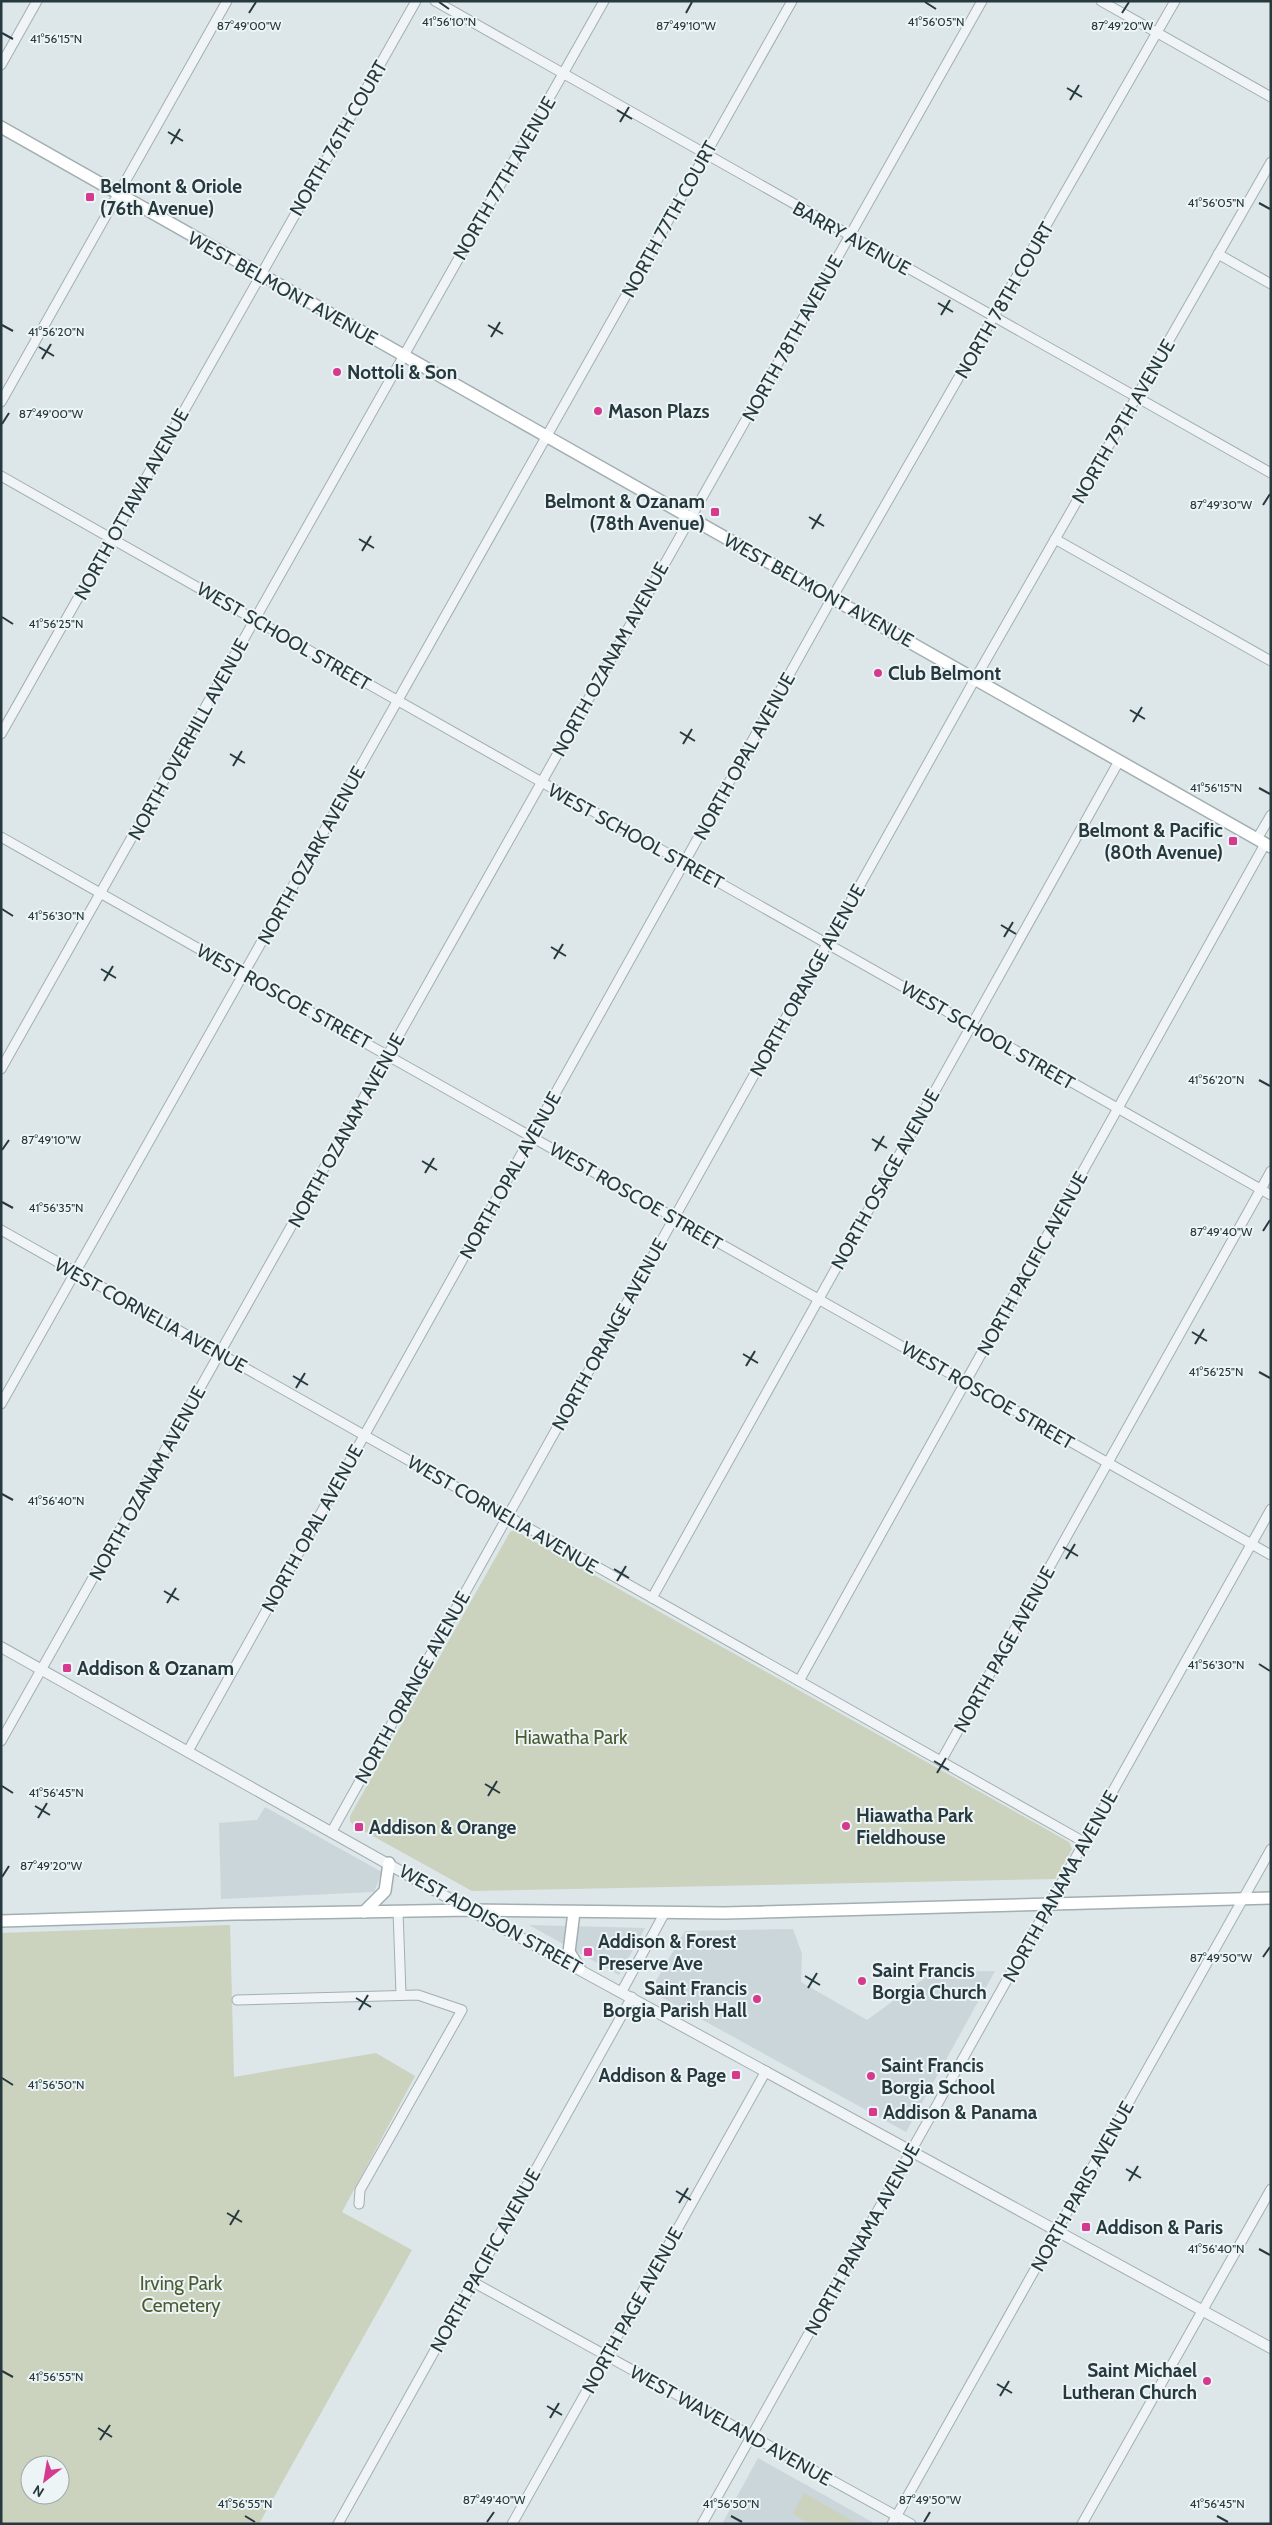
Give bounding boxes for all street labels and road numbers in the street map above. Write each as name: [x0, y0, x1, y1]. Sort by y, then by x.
street label: NORTH 76TH COURT: [285, 57, 392, 220]
street label: NORTH 77TH AVENUE: [448, 92, 561, 264]
street label: NORTH 77TH COURT: [617, 137, 722, 302]
street label: BARRY AVENUE: [789, 197, 915, 280]
street label: NORTH 78TH COURT: [950, 218, 1059, 383]
street label: WEST BELMONT AVENUE: [184, 227, 382, 350]
street label: NORTH 78TH AVENUE: [737, 251, 848, 425]
street label: NORTH 79TH AVENUE: [1067, 335, 1180, 507]
street label: NORTH OTTAWA AVENUE: [69, 405, 194, 604]
street label: WEST BELMONT AVENUE: [720, 529, 918, 652]
street label: NORTH OZANAM AVENUE: [547, 558, 674, 760]
street label: WEST SCHOOL STREET: [193, 577, 375, 696]
street label: NORTH OVERHILL AVENUE: [123, 634, 254, 844]
street label: NORTH OPAL AVENUE: [689, 669, 800, 844]
street label: NORTH OZARK AVENUE: [253, 762, 370, 948]
street label: WEST SCHOOL STREET: [544, 779, 728, 894]
street label: NORTH ORANGE AVENUE: [745, 880, 870, 1080]
street label: WEST ROSCOE STREET: [193, 939, 375, 1054]
street label: WEST SCHOOL STREET: [897, 976, 1079, 1095]
street label: NORTH OZANAM AVENUE: [283, 1029, 410, 1231]
street label: NORTH OSAGE AVENUE: [826, 1085, 945, 1273]
street label: NORTH OPAL AVENUE: [455, 1088, 566, 1263]
street label: WEST ROSCOE STREET: [545, 1137, 726, 1255]
street label: NORTH PACIFIC AVENUE: [972, 1167, 1093, 1359]
street label: NORTH ORANGE AVENUE: [547, 1234, 672, 1434]
street label: WEST CORNELIA AVENUE: [51, 1253, 251, 1378]
street label: WEST ROSCOE STREET: [897, 1336, 1078, 1454]
street label: NORTH OZANAM AVENUE: [84, 1382, 211, 1584]
street label: NORTH OPAL AVENUE: [257, 1441, 368, 1616]
street label: WEST CORNELIA AVENUE: [403, 1450, 602, 1578]
street label: NORTH PAGE AVENUE: [949, 1562, 1060, 1736]
street label: NORTH ORANGE AVENUE: [350, 1587, 475, 1787]
street label: NORTH PANAMA AVENUE: [998, 1786, 1123, 1986]
street label: WEST ADDISON STREET: [395, 1860, 586, 1979]
street label: NORTH PARIS AVENUE: [1026, 2097, 1139, 2275]
street label: NORTH PANAMA AVENUE: [800, 2139, 925, 2339]
street label: NORTH PACIFIC AVENUE: [425, 2164, 546, 2356]
street label: NORTH PAGE AVENUE: [577, 2223, 688, 2397]
street label: WEST WAVELAND AVENUE: [626, 2360, 836, 2491]

